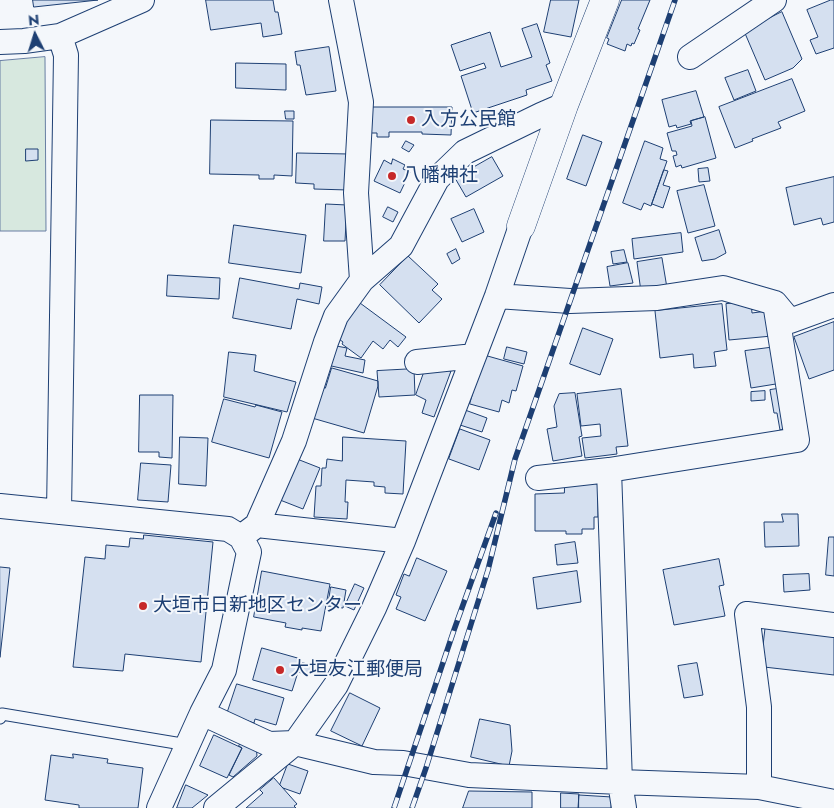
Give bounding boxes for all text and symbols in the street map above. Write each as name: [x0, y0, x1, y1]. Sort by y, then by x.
north arrow: [10, 10, 60, 60]
text: N: [27, 10, 40, 31]
place label: 入方公民館: [421, 109, 516, 131]
marker: 入方公民館: [405, 114, 417, 126]
place label: 八幡神社: [402, 165, 478, 187]
marker: 八幡神社: [386, 170, 398, 182]
place label: 大垣市日新地区センター: [153, 595, 362, 617]
marker: 大垣市日新地区センター: [137, 600, 149, 612]
place label: 大垣友江郵便局: [290, 659, 423, 681]
marker: 大垣友江郵便局: [274, 664, 286, 676]

